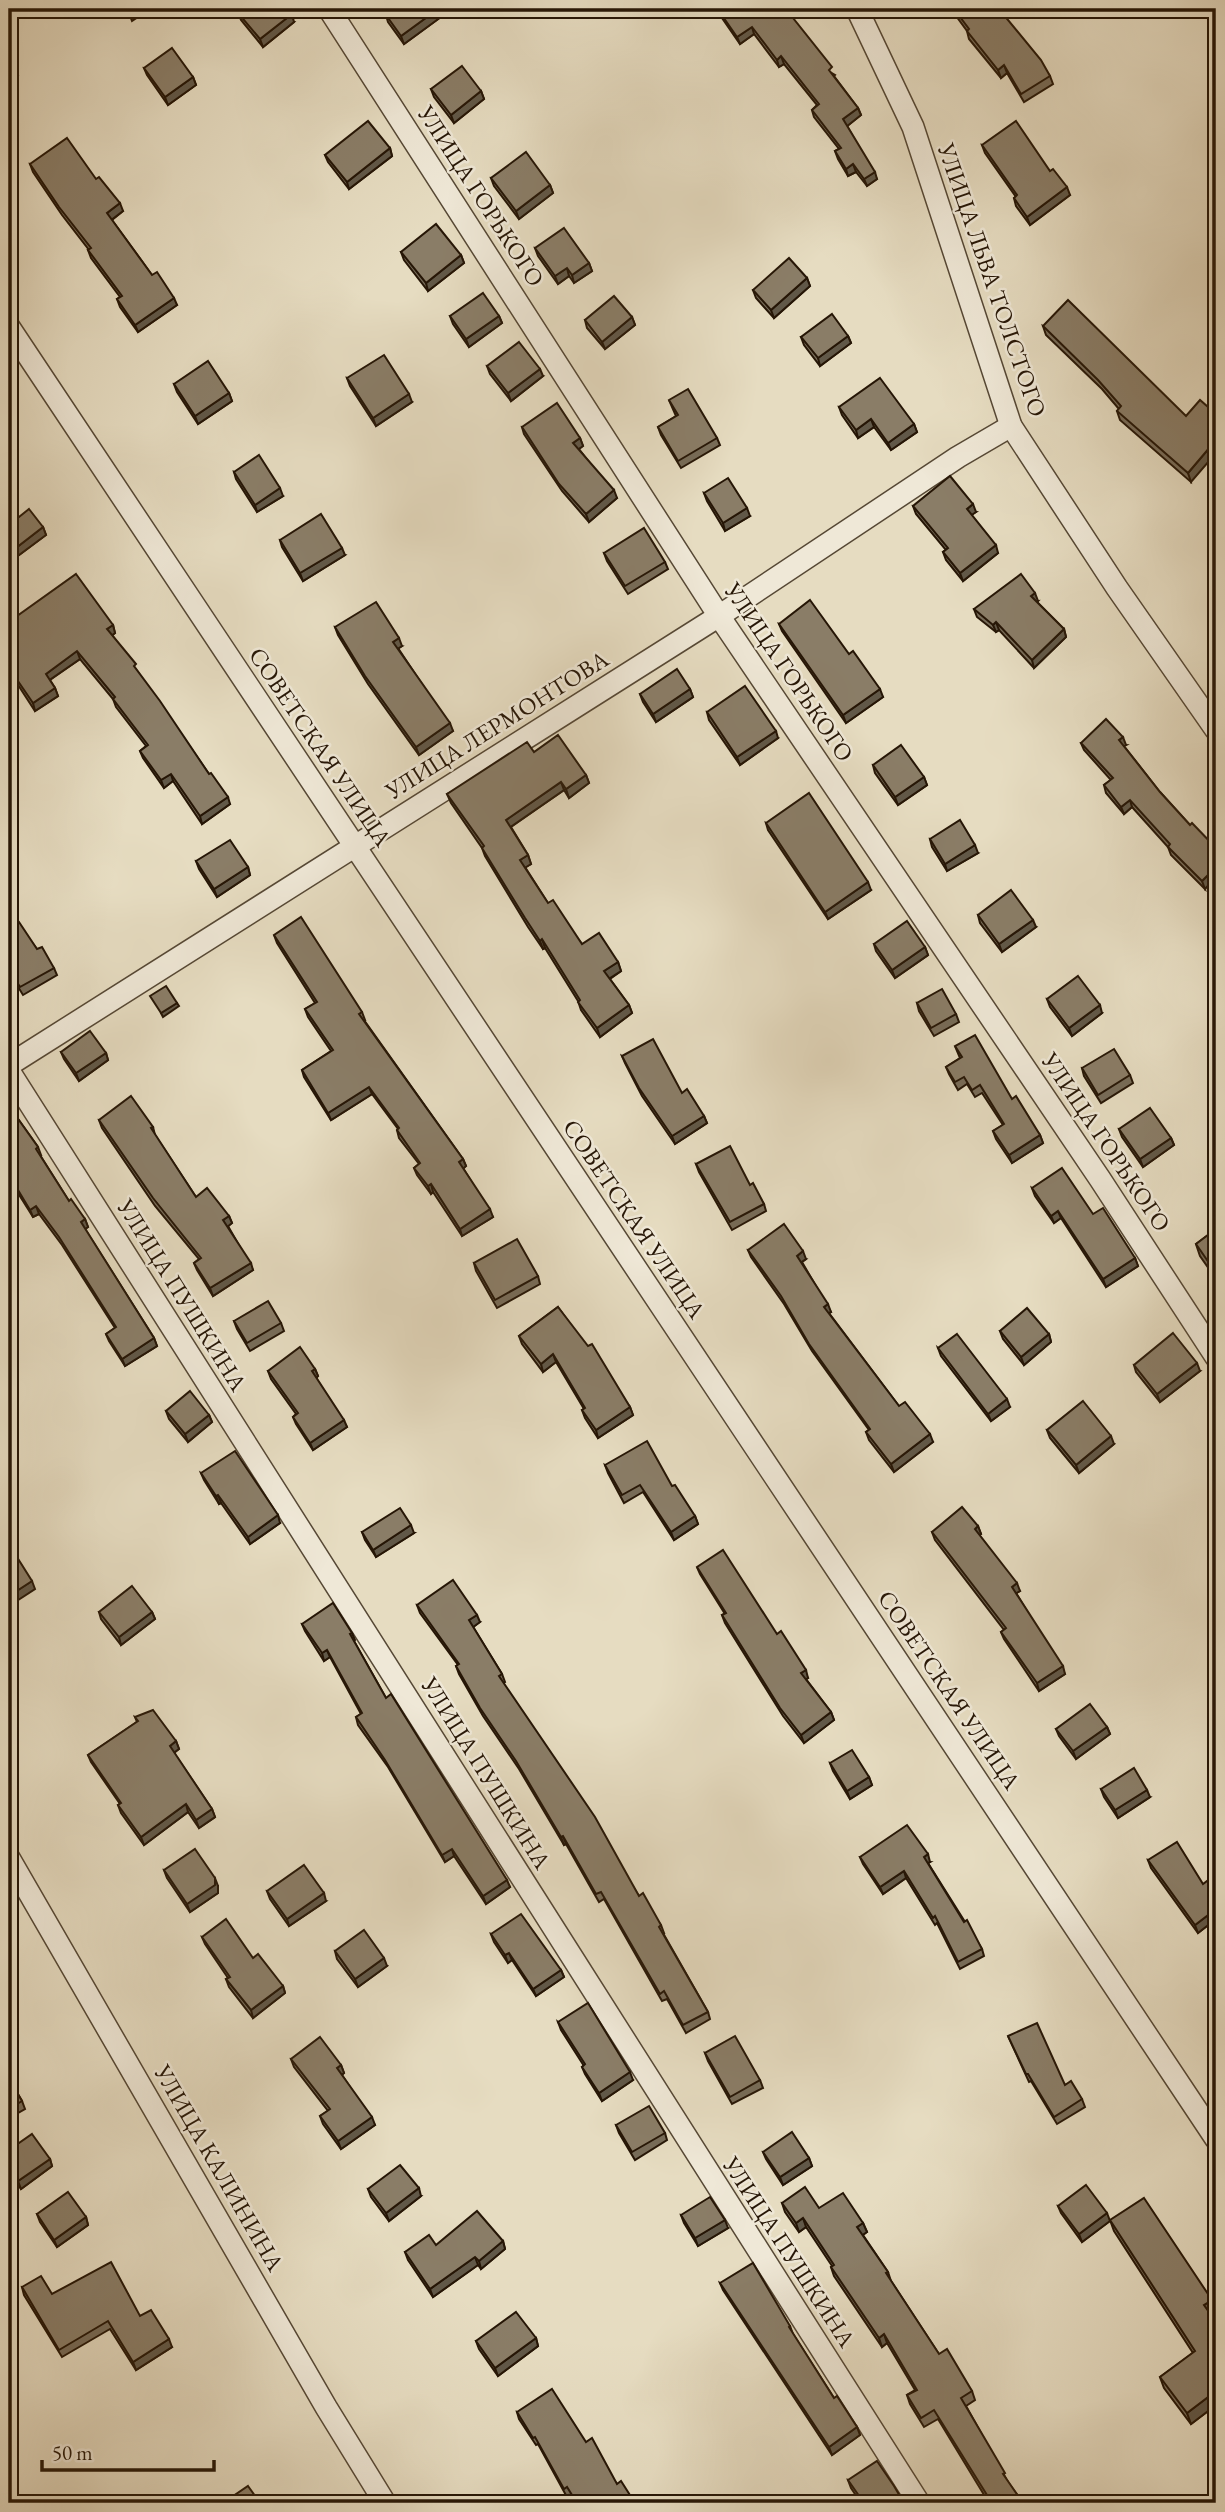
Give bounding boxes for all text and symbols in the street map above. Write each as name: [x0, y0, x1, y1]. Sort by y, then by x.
street label: УЛИЦА ГОРЬКОГО: [411, 98, 552, 292]
street label: УЛИЦА ЛЬВА ТОЛСТОГО: [931, 138, 1054, 421]
street label: УЛИЦА ГОРЬКОГО: [717, 575, 861, 767]
street label: СОВЕТСКАЯ УЛИЦА: [242, 641, 399, 853]
street label: УЛИЦА ЛЕРМОНТОВА: [378, 643, 615, 807]
street label: УЛИЦА ГОРЬКОГО: [1034, 1045, 1178, 1237]
street label: СОВЕТСКАЯ УЛИЦА: [556, 1113, 713, 1325]
street label: УЛИЦА ПУШКИНА: [110, 1192, 254, 1397]
street label: СОВЕТСКАЯ УЛИЦА: [871, 1584, 1028, 1796]
street label: УЛИЦА ПУШКИНА: [414, 1670, 558, 1875]
street label: УЛИЦА КАЛИНИНА: [147, 2058, 291, 2277]
street label: УЛИЦА ПУШКИНА: [716, 2150, 863, 2353]
scale bar: [42, 2428, 214, 2472]
text: 50 m: [52, 2439, 93, 2466]

